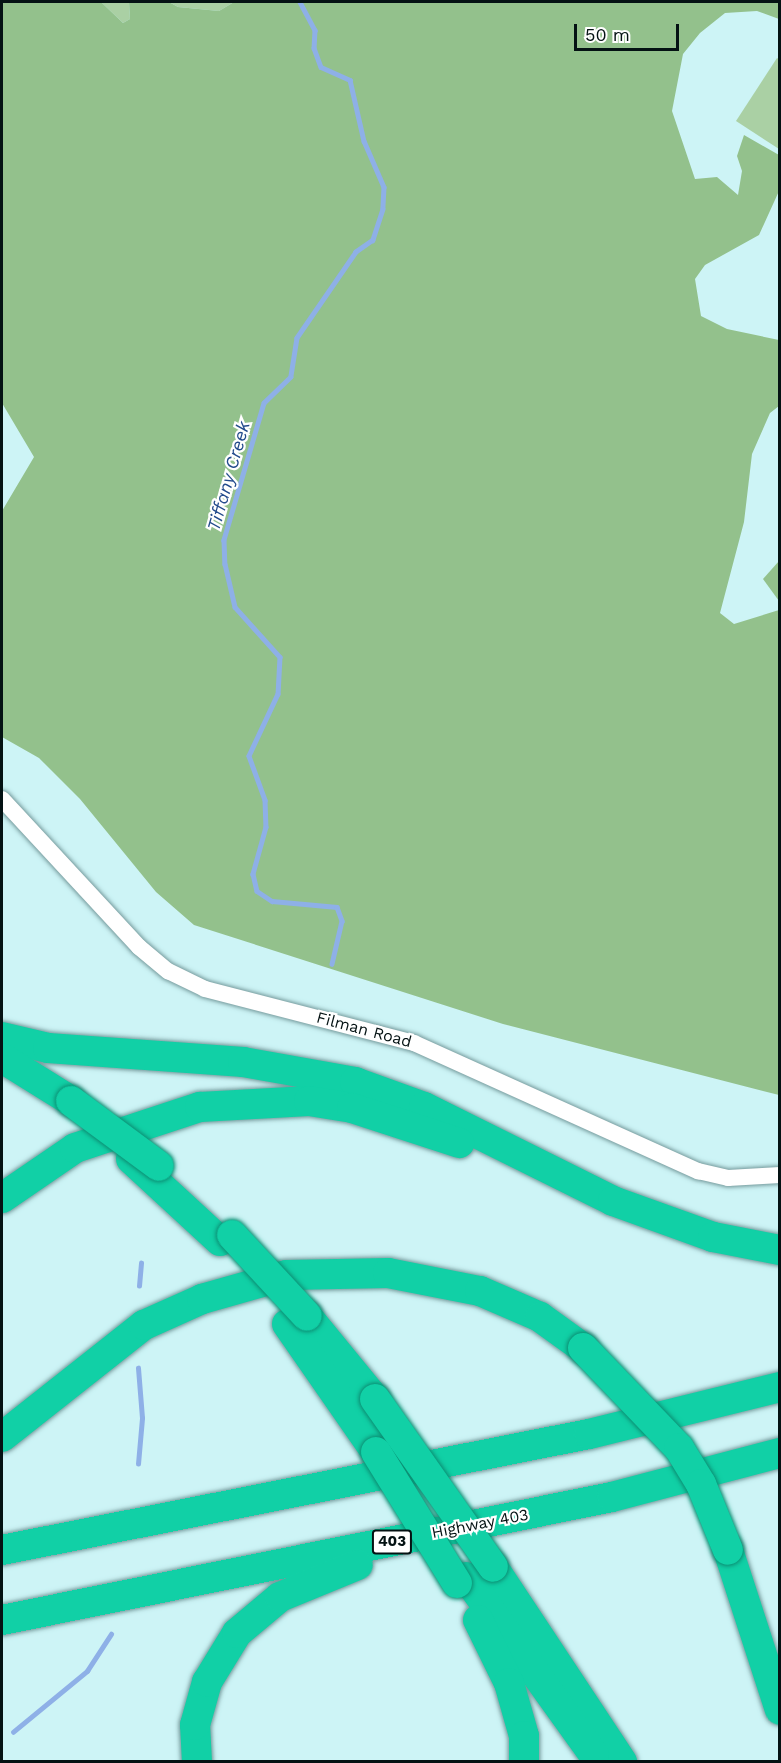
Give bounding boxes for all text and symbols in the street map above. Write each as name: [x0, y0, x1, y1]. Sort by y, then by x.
scale bar: [577, 12, 682, 50]
text: 50 m: [585, 24, 630, 45]
water label: Tiffany Creek: [203, 418, 255, 534]
street label: Filman Road: [314, 1008, 414, 1052]
street label: Highway 403: [430, 1505, 530, 1543]
road number: 403: [371, 1530, 413, 1554]

